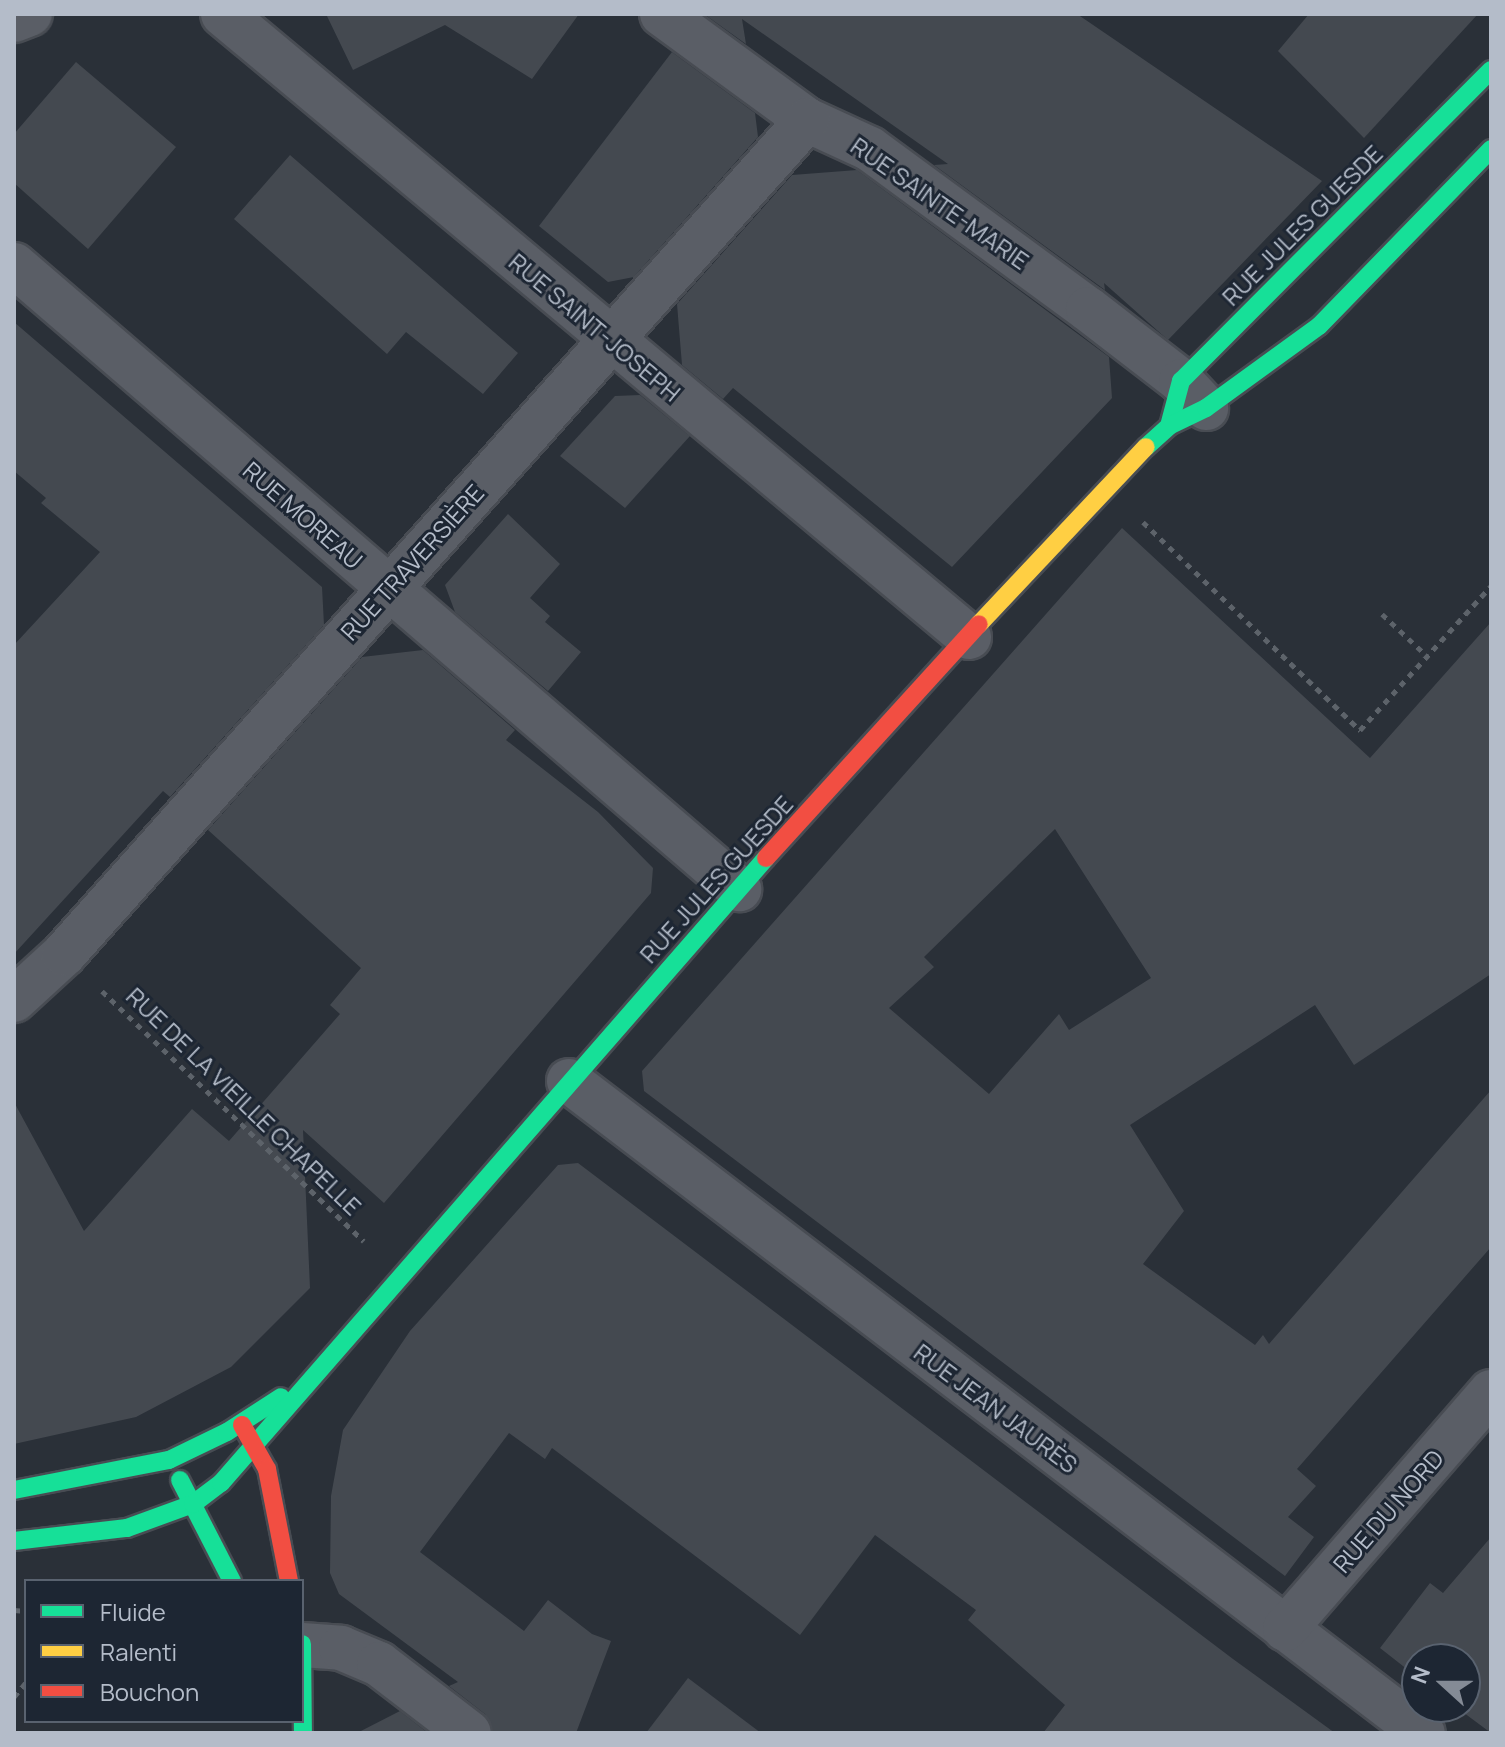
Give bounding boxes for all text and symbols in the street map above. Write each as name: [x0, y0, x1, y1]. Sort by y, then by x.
street label: RUE SAINTE-MARIE: [846, 131, 1034, 275]
street label: RUE JULES GUESDE: [1216, 139, 1388, 311]
street label: RUE SAINT-JOSEPH: [503, 247, 687, 407]
street label: RUE MOREAU: [238, 455, 368, 575]
street label: RUE TRAVERSIÈRE: [335, 478, 489, 646]
street label: RUE JULES GUESDE: [633, 790, 799, 968]
street label: RUE DE LA VIEILLE CHAPELLE: [121, 981, 367, 1221]
street label: RUE JEAN JAURÈS: [909, 1337, 1083, 1479]
street label: RUE DU NORD: [1327, 1444, 1449, 1578]
legend: [24, 1579, 304, 1723]
text: Fluide: [100, 1595, 166, 1628]
text: Ralenti: [100, 1635, 177, 1668]
north arrow: [1401, 1643, 1481, 1723]
text: N: [1404, 1662, 1437, 1688]
text: Bouchon: [100, 1675, 199, 1708]

